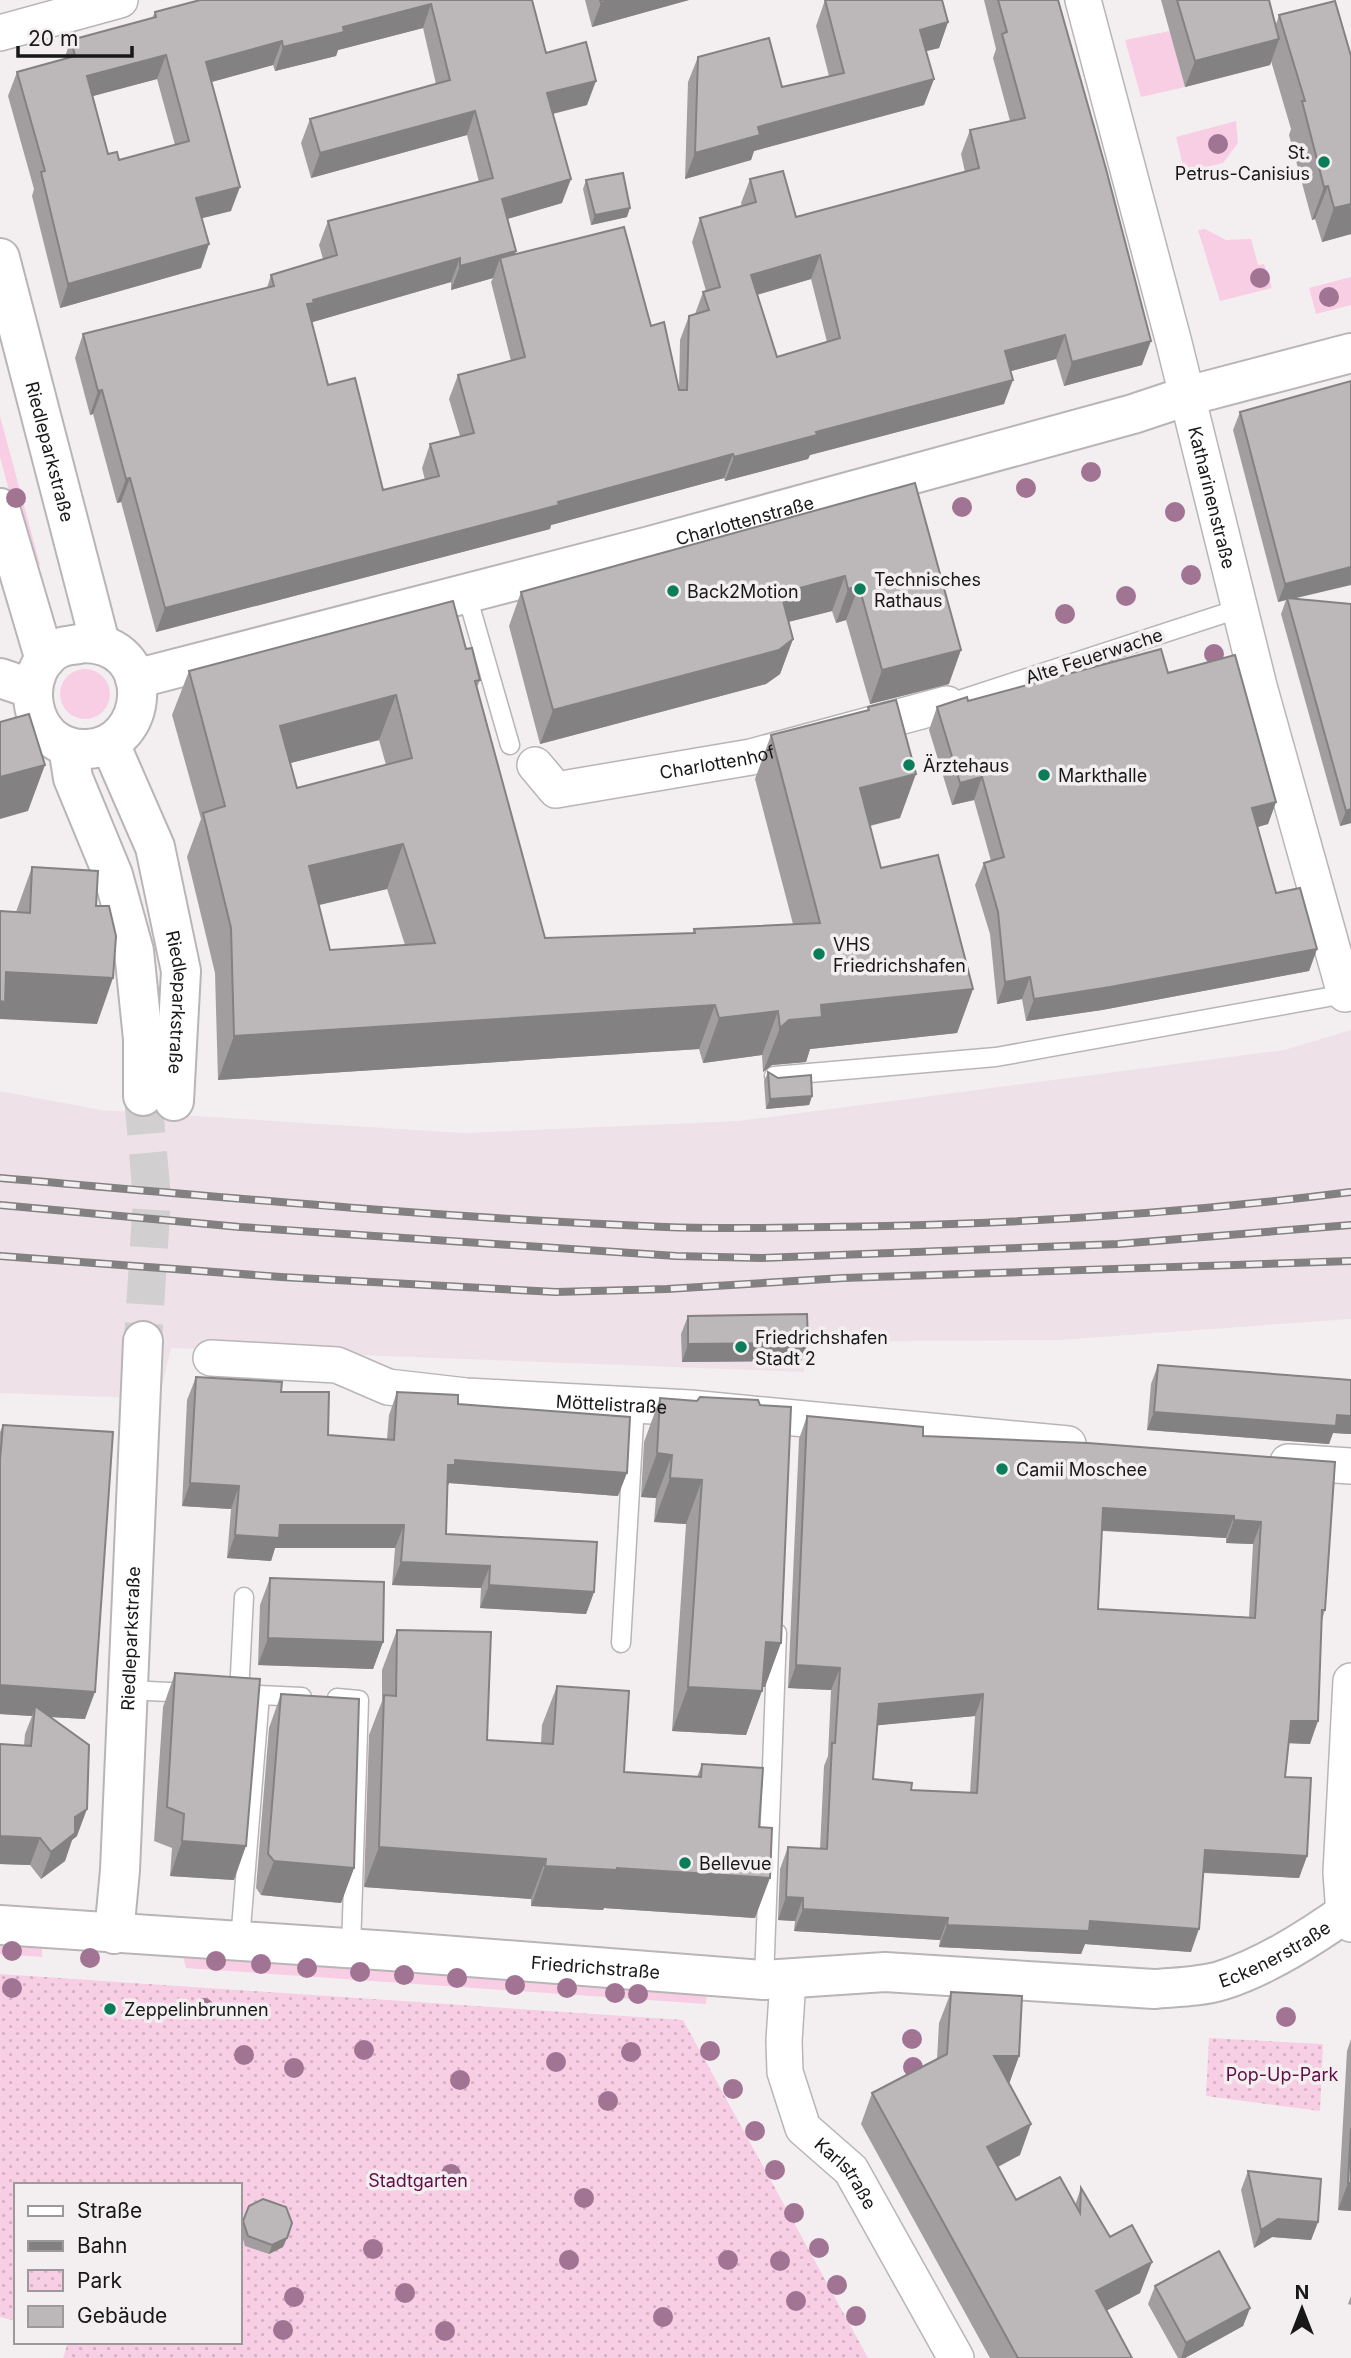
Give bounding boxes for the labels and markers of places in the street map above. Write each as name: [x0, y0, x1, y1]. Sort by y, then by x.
place label: St. Petrus-Canisius: [1175, 142, 1310, 184]
marker: St. Petrus-Canisius: [1316, 154, 1332, 170]
place label: Technisches Rathaus: [874, 569, 981, 611]
place label: Back2Motion: [687, 581, 799, 602]
marker: Technisches Rathaus: [852, 581, 868, 597]
marker: Back2Motion: [665, 583, 681, 599]
place label: Ärztehaus: [923, 754, 1009, 776]
marker: Ärztehaus: [901, 757, 917, 773]
place label: Markthalle: [1058, 765, 1147, 786]
marker: Markthalle: [1036, 767, 1052, 783]
place label: VHS Friedrichshafen: [833, 934, 966, 976]
marker: VHS Friedrichshafen: [811, 946, 827, 962]
place label: Friedrichshafen Stadt 2: [755, 1327, 888, 1369]
marker: Friedrichshafen Stadt 2: [733, 1339, 749, 1355]
place label: Camii Moschee: [1016, 1459, 1147, 1480]
marker: Camii Moschee: [994, 1461, 1010, 1477]
place label: Bellevue: [699, 1853, 771, 1874]
marker: Bellevue: [677, 1855, 693, 1871]
place label: Zeppelinbrunnen: [124, 1999, 269, 2020]
marker: Zeppelinbrunnen: [102, 2001, 118, 2017]

